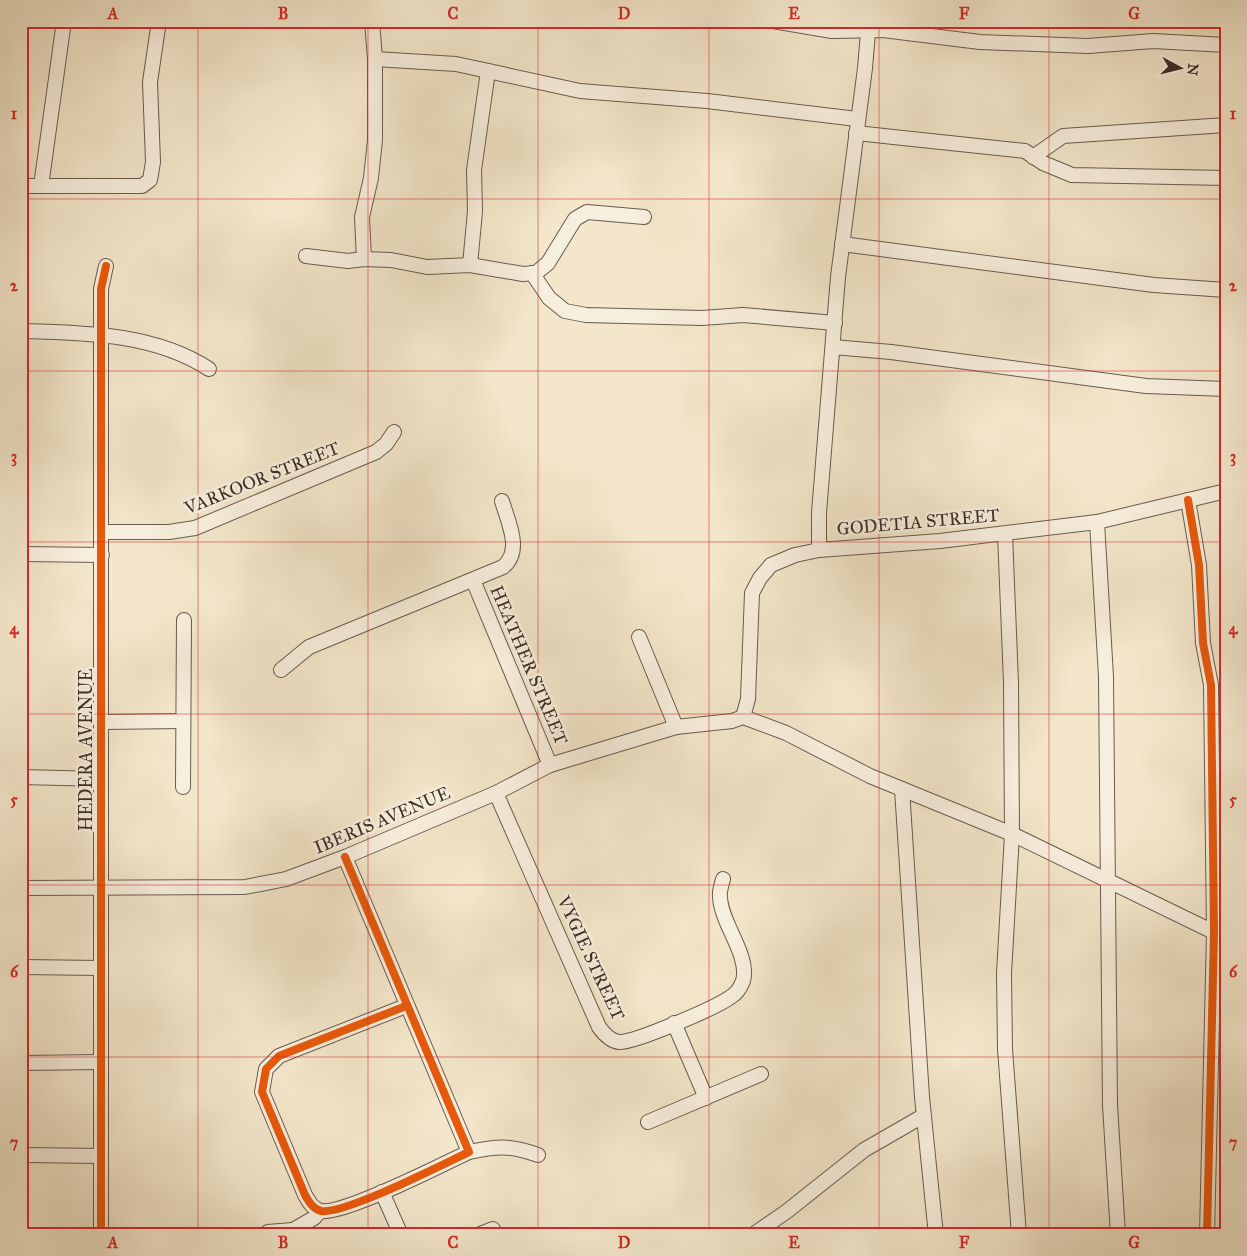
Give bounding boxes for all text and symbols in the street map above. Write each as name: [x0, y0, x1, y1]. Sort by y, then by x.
text: A: [107, 4, 119, 23]
text: B: [278, 4, 288, 23]
text: C: [448, 4, 459, 23]
text: D: [618, 4, 631, 23]
text: E: [788, 4, 800, 23]
text: F: [959, 4, 970, 23]
text: G: [1128, 4, 1140, 23]
north arrow: [1154, 42, 1204, 92]
text: N: [1183, 63, 1202, 77]
text: 1: [11, 104, 18, 123]
text: 1: [1230, 104, 1237, 123]
text: 2: [10, 276, 19, 295]
text: 2: [1229, 276, 1238, 295]
street label: VARKOOR STREET: [180, 437, 343, 520]
text: 3: [11, 447, 17, 467]
text: 3: [1230, 447, 1236, 467]
street label: GODETIA STREET: [836, 504, 1000, 540]
street label: HEATHER STREET: [485, 582, 573, 748]
text: 4: [10, 619, 20, 639]
text: 4: [1229, 619, 1239, 639]
street label: HEDERA AVENUE: [75, 669, 97, 831]
street label: IBERIS AVENUE: [311, 781, 453, 859]
text: 5: [10, 790, 18, 809]
text: 5: [1229, 790, 1237, 809]
street label: VYGIE STREET: [552, 891, 629, 1024]
text: 6: [10, 962, 19, 981]
text: 6: [1229, 962, 1238, 981]
text: 7: [10, 1133, 19, 1152]
text: 7: [1229, 1133, 1238, 1152]
text: A: [107, 1233, 119, 1252]
text: B: [278, 1233, 288, 1252]
text: C: [448, 1233, 459, 1252]
text: D: [618, 1233, 631, 1252]
text: E: [788, 1233, 800, 1252]
text: F: [959, 1233, 970, 1252]
text: G: [1128, 1233, 1140, 1252]

